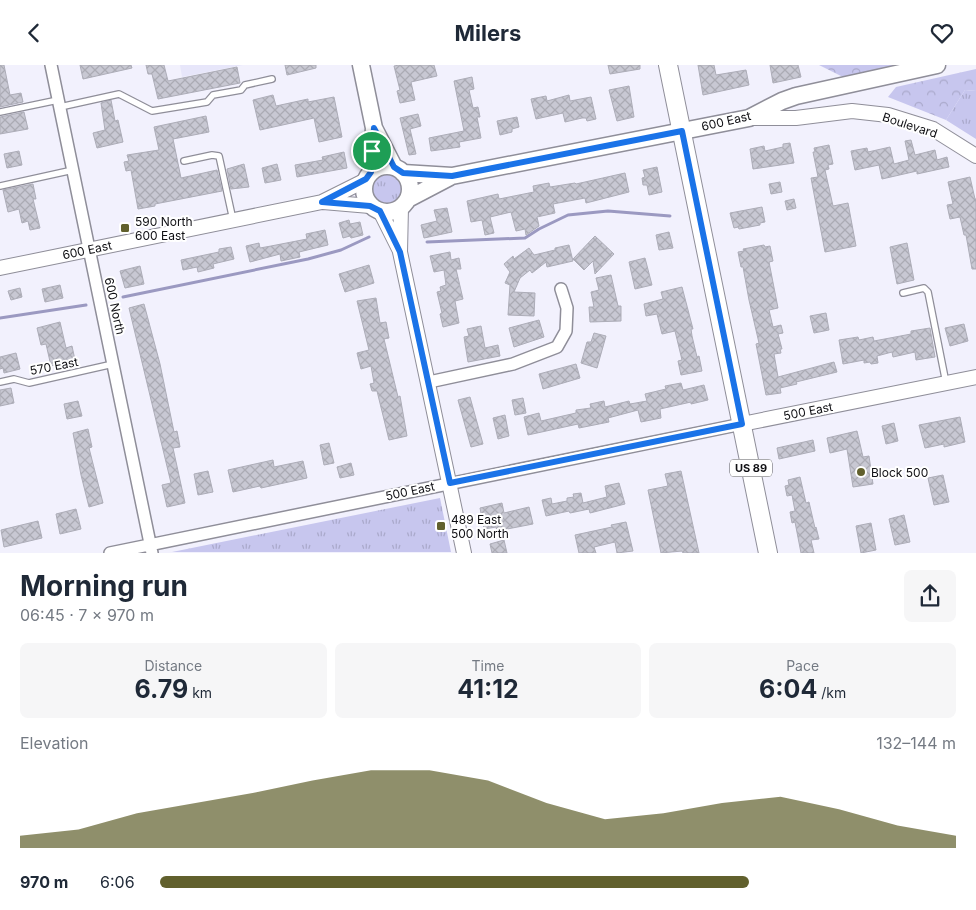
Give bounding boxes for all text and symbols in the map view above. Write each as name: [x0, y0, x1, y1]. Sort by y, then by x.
icon: back: [20, 19, 48, 47]
icon: heart: [928, 19, 956, 47]
text: Milers: [455, 20, 521, 46]
street label: 600 East: [700, 108, 752, 134]
street label: Boulevard: [881, 109, 939, 141]
pin: [351, 130, 393, 172]
icon: arrive: [358, 137, 386, 165]
place label: 590 North 600 East: [135, 214, 193, 243]
marker: 590 North 600 East: [119, 222, 131, 234]
street label: 600 East: [61, 237, 113, 263]
street label: 600 North: [102, 276, 128, 336]
street label: 570 East: [28, 354, 80, 378]
street label: 500 East: [782, 399, 834, 423]
road number: US 89: [730, 459, 772, 477]
place label: Block 500: [871, 465, 928, 480]
marker: Block 500: [855, 466, 867, 478]
street label: 500 East: [384, 478, 436, 504]
place label: 489 East 500 North: [451, 512, 509, 541]
marker: 489 East 500 North: [435, 520, 447, 532]
text: Morning run: [20, 569, 188, 603]
button: share: [904, 570, 956, 622]
text: 06:45 · 7 × 970 m: [20, 605, 154, 625]
text: Distance: [144, 657, 202, 674]
text: Time: [472, 657, 504, 674]
text: Pace: [786, 657, 819, 674]
text: 6.79: [135, 674, 188, 704]
text: 41:12: [457, 674, 519, 704]
text: 6:04: [759, 674, 817, 704]
text: km: [188, 684, 212, 701]
text: /km: [817, 684, 846, 701]
text: Elevation: [20, 733, 89, 753]
text: 132–144 m: [876, 733, 956, 753]
text: 970 m: [20, 872, 68, 892]
text: 6:06: [100, 872, 135, 892]

